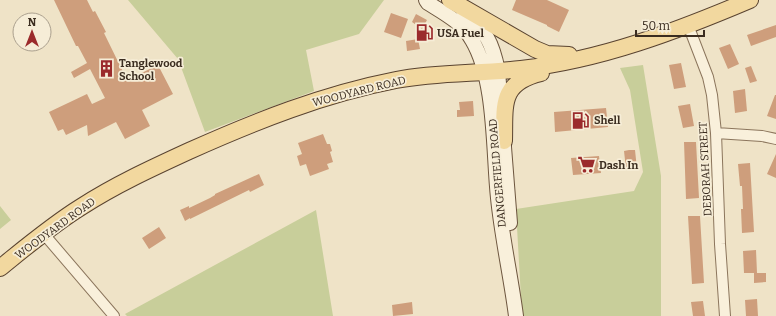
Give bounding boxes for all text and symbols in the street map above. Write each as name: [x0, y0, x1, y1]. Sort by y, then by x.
north arrow: [12, 12, 52, 52]
scale bar: [636, 12, 704, 38]
text: N: [28, 16, 37, 29]
text: 50 m: [642, 19, 671, 33]
fuel station icon: USA Fuel: [414, 23, 434, 43]
place label: USA Fuel: [437, 27, 484, 40]
place label: Tanglewood School: [119, 57, 183, 83]
building icon: Tanglewood School: [96, 59, 116, 79]
street label: WOODYARD ROAD: [311, 74, 407, 109]
fuel station icon: Shell: [571, 110, 591, 130]
place label: Shell: [594, 114, 621, 127]
street label: DANGERFIELD ROAD: [486, 118, 509, 228]
street label: DEBORAH STREET: [697, 121, 714, 217]
supermarket icon: Dash In: [576, 155, 596, 175]
place label: Dash In: [599, 159, 638, 172]
street label: WOODYARD ROAD: [13, 195, 98, 262]

